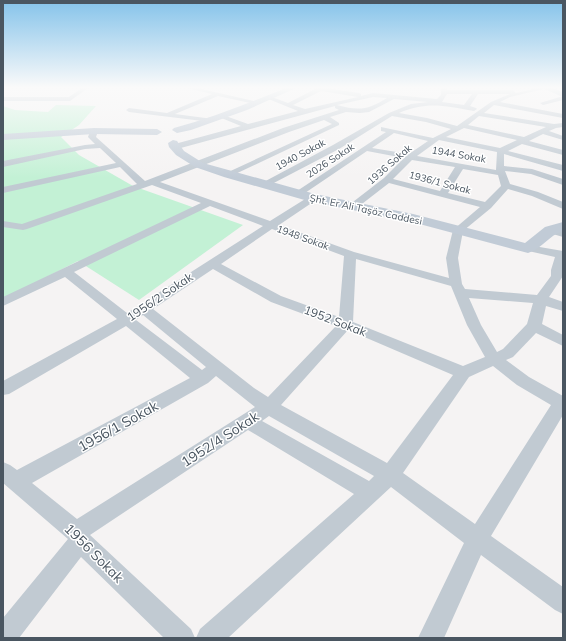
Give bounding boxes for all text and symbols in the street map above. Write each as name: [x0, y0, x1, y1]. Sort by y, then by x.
street label: 1940 Sokak: [273, 135, 328, 173]
street label: 2026 Sokak: [304, 140, 357, 181]
street label: 1936 Sokak: [364, 141, 415, 187]
street label: 1944 Sokak: [431, 143, 488, 166]
street label: 1936/1 Sokak: [407, 168, 473, 197]
street label: Şht. Er Ali Taşöz Caddesi: [308, 191, 423, 228]
street label: 1948 Sokak: [275, 222, 332, 253]
street label: 1956/2 Sokak: [124, 269, 196, 324]
street label: 1952 Sokak: [302, 302, 369, 340]
street label: 1956/1 Sokak: [75, 396, 162, 455]
street label: 1952/4 Sokak: [178, 407, 263, 471]
street label: 1956 Sokak: [61, 520, 128, 587]

